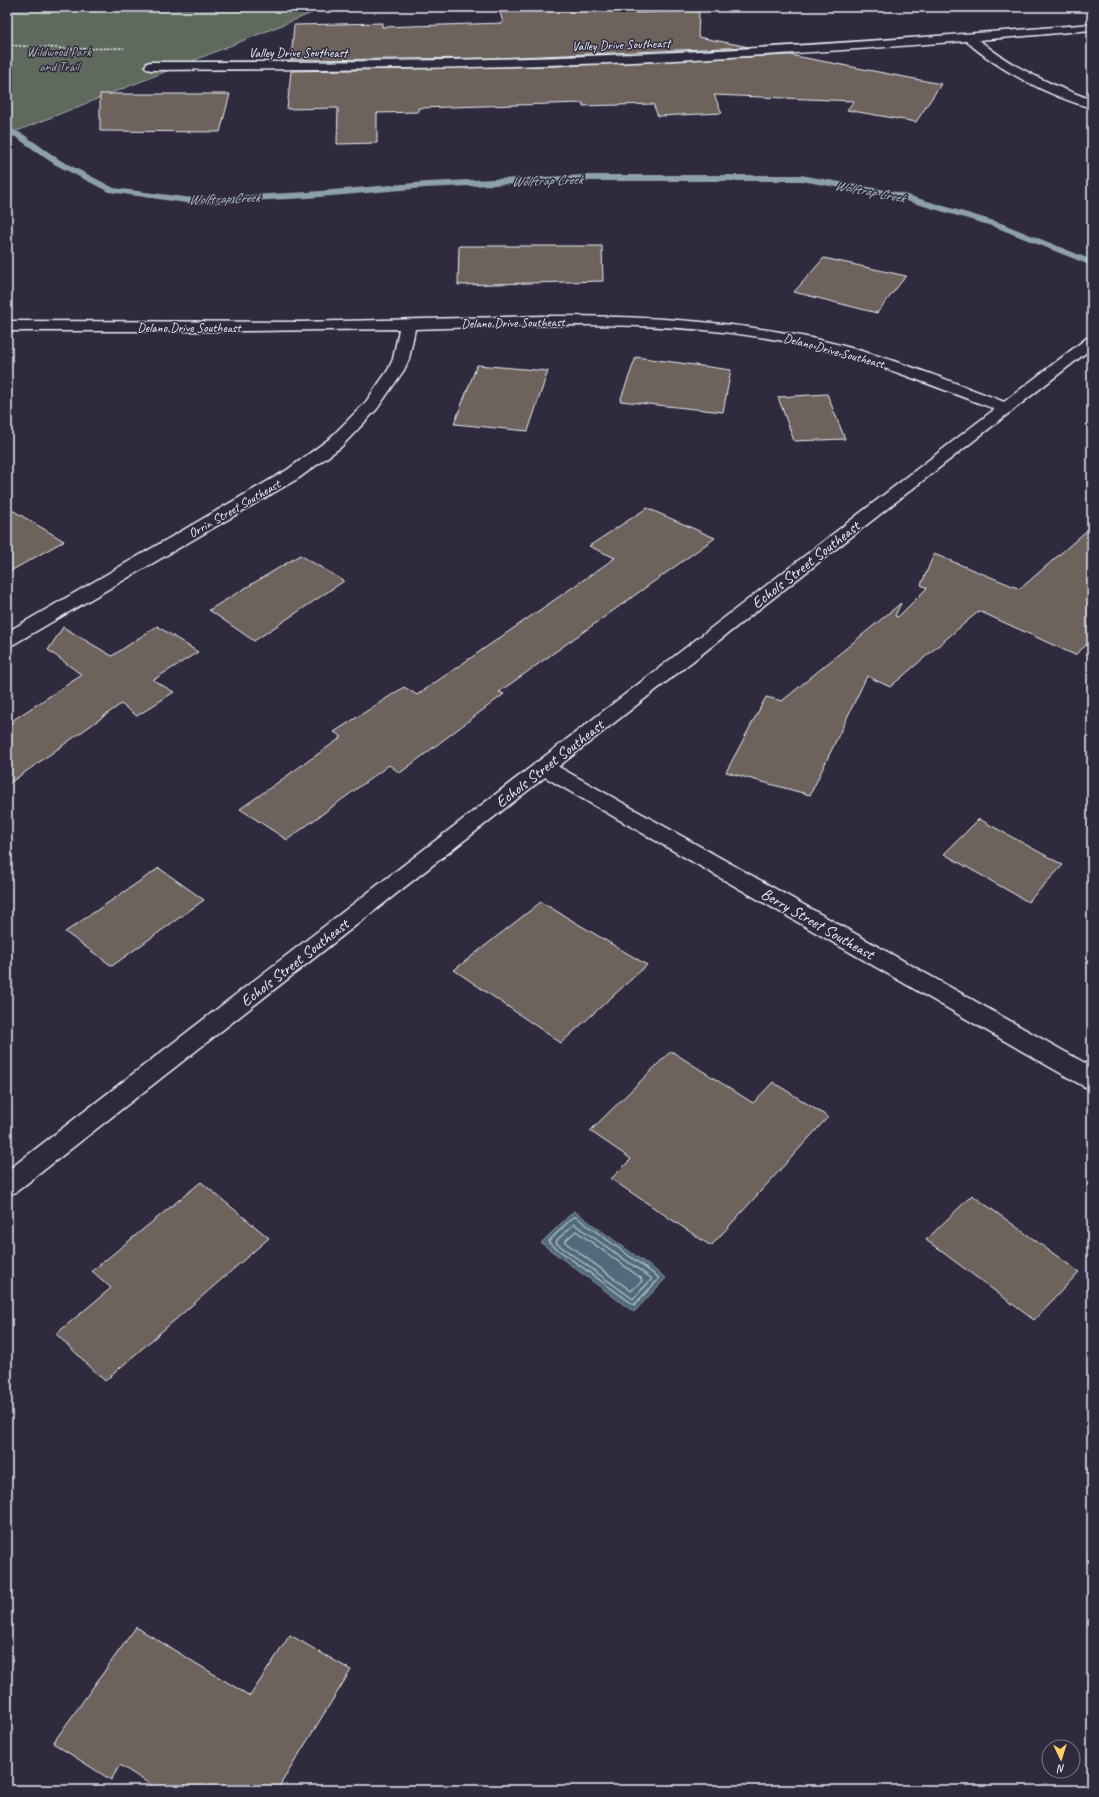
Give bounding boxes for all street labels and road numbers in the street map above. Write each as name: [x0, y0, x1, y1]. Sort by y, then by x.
street label: Valley Drive Southeast: [572, 35, 672, 55]
street label: Valley Drive Southeast: [249, 45, 349, 61]
street label: Delano Drive Southeast: [461, 314, 567, 332]
street label: Delano Drive Southeast: [137, 320, 243, 336]
street label: Delano Drive Southeast: [782, 330, 888, 373]
street label: Orrin Street Southeast: [186, 475, 285, 542]
street label: Echols Street Southeast: [747, 515, 865, 613]
street label: Echols Street Southeast: [491, 714, 609, 812]
street label: Berry Street Southeast: [757, 883, 879, 965]
street label: Echols Street Southeast: [236, 913, 354, 1011]

